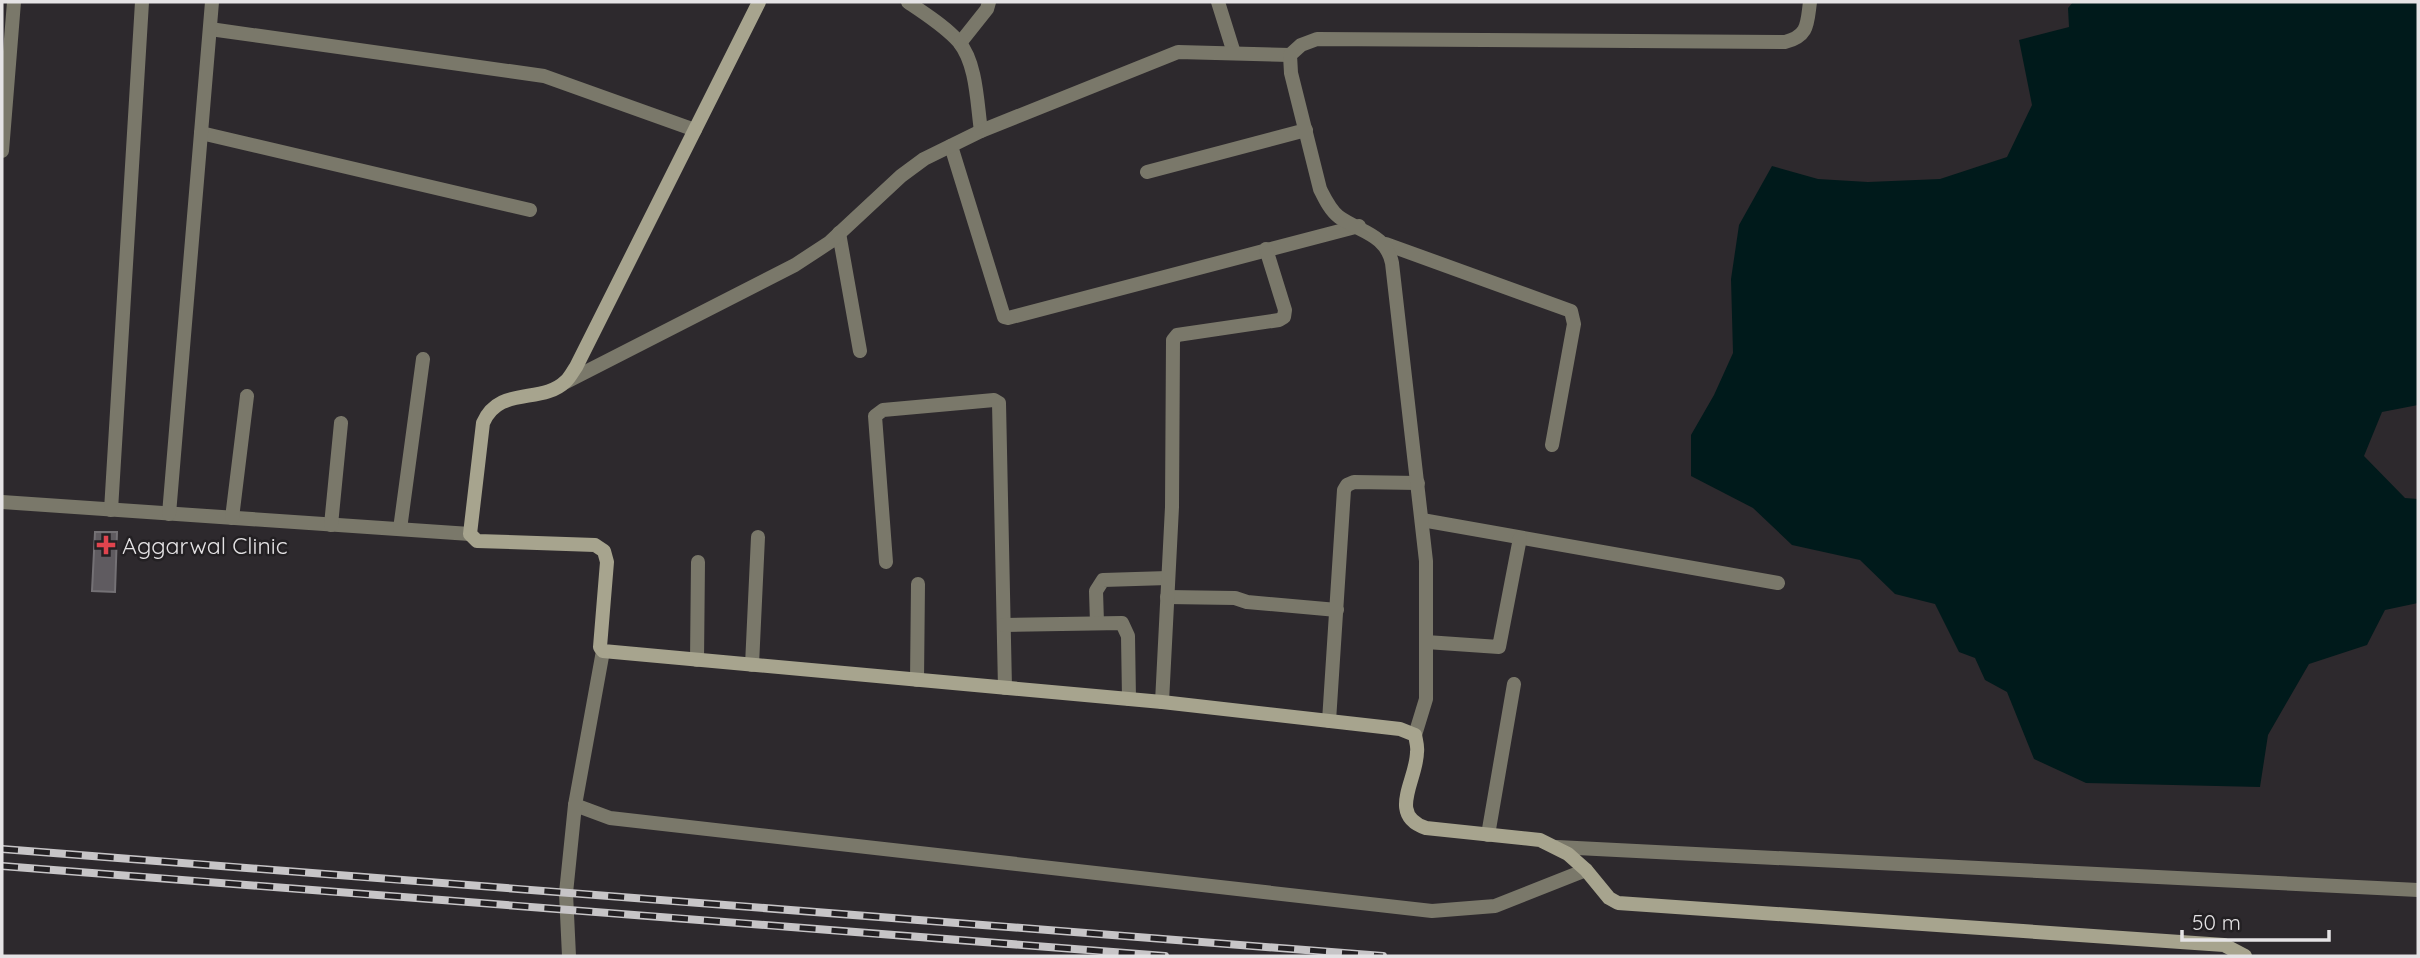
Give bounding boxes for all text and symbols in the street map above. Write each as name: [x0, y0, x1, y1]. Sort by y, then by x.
place label: Aggarwal Clinic: [122, 531, 288, 560]
marker: Aggarwal Clinic: [96, 535, 116, 555]
scale bar: [2182, 898, 2329, 942]
text: 50 m: [2192, 909, 2241, 935]

